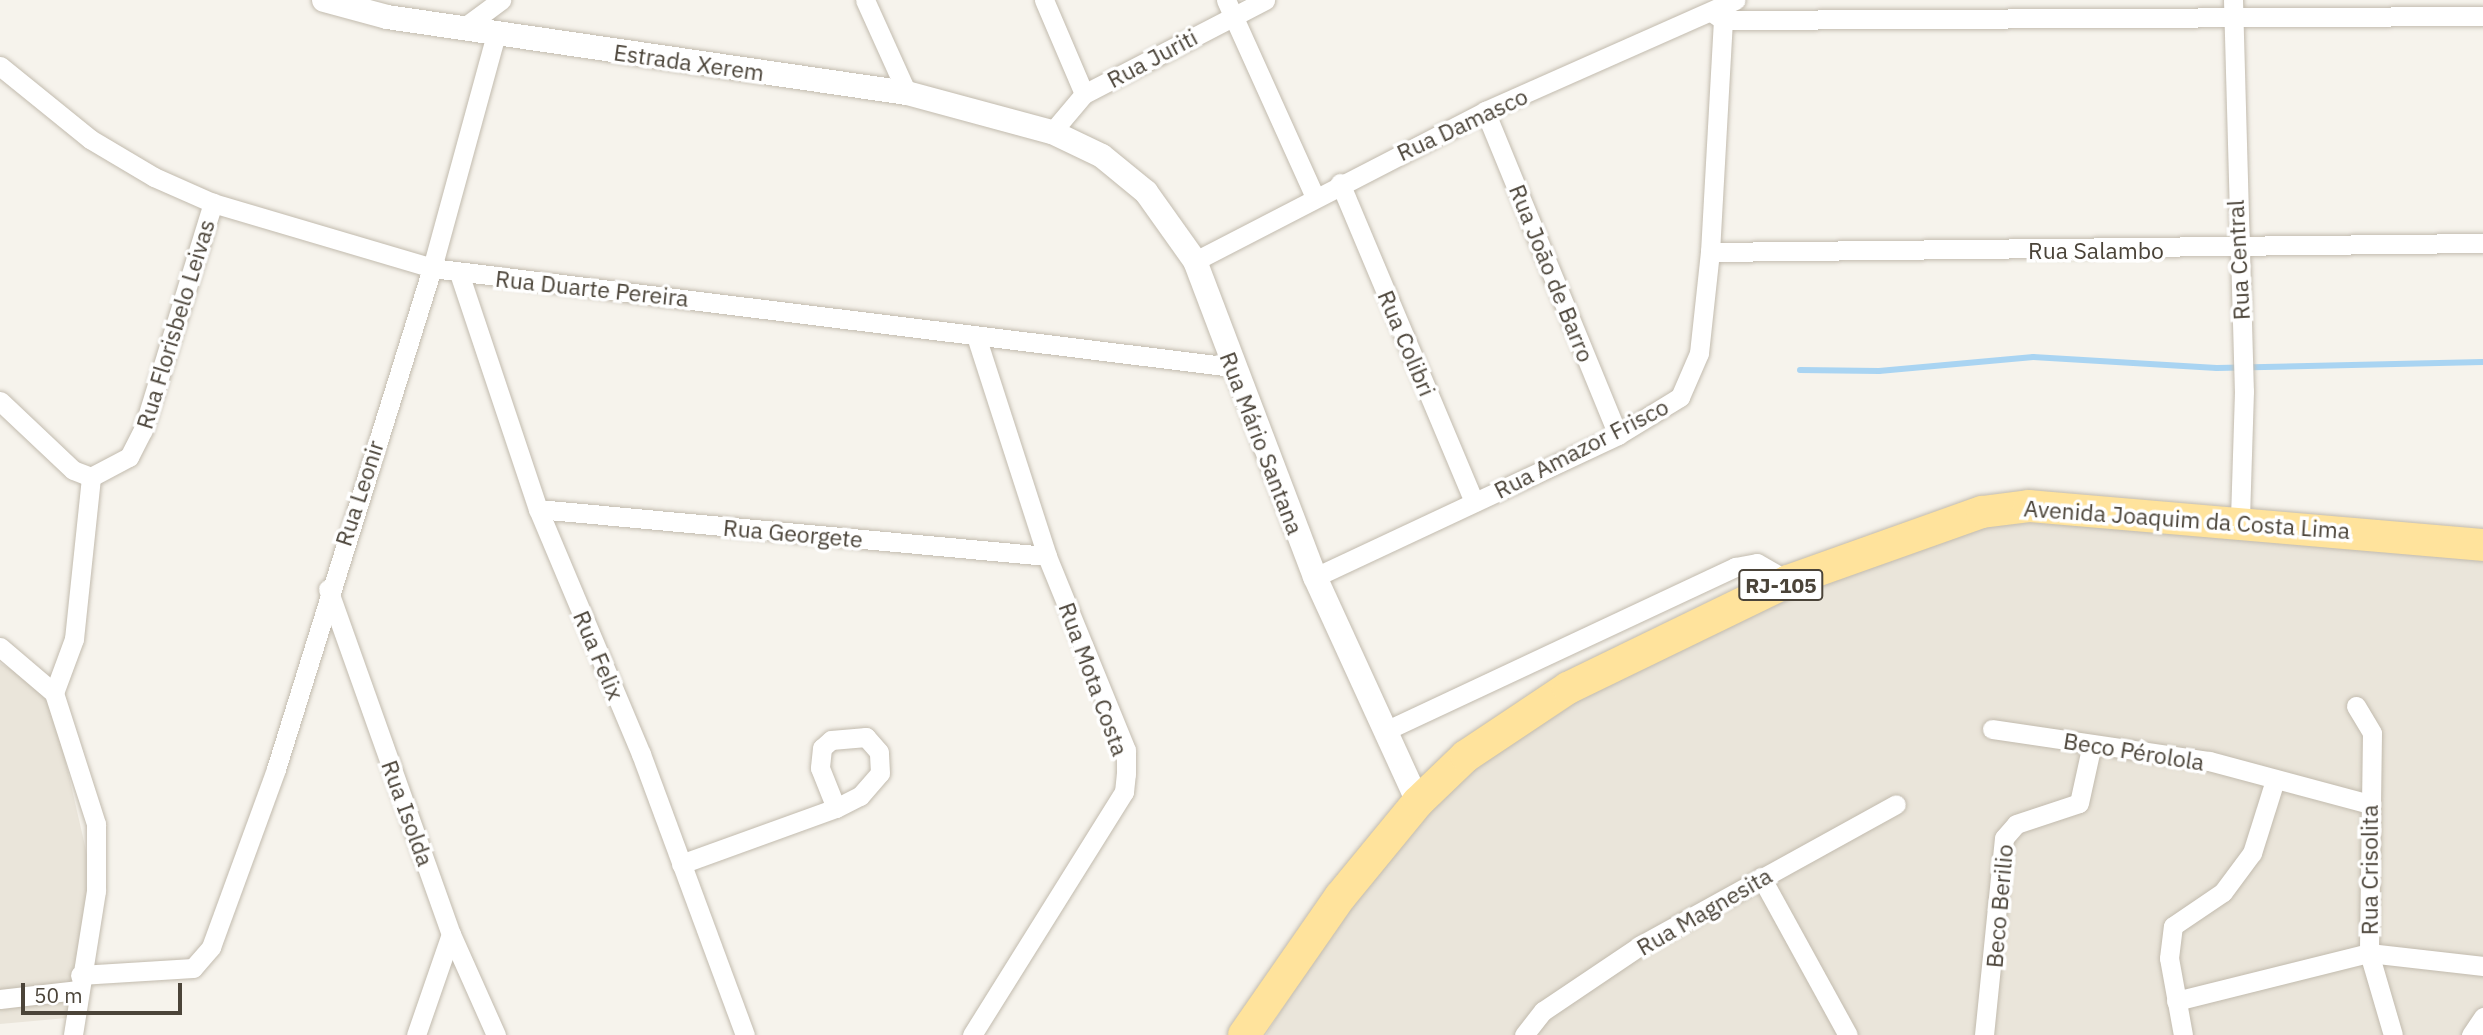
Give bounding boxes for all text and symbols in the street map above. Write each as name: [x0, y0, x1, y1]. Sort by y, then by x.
street label: Rua Juriti: [1102, 23, 1202, 93]
street label: Estrada Xerem: [612, 38, 766, 86]
street label: Rua Damasco: [1392, 82, 1532, 166]
street label: Rua Joāo de Barro: [1504, 180, 1600, 366]
street label: Rua Central: [2221, 199, 2255, 321]
street label: Rua Florisbelo Leivas: [130, 216, 220, 432]
street label: Rua Salambo: [2028, 236, 2164, 264]
street label: Rua Duarte Pereira: [494, 264, 690, 312]
street label: Rua Colibri: [1372, 286, 1442, 400]
street label: Rua Mário Santana: [1214, 348, 1310, 538]
street label: Rua Amazor Frisco: [1489, 392, 1673, 504]
street label: Rua Leonir: [329, 437, 389, 549]
street label: Avenida Joaquim da Costa Lima: [2023, 494, 2351, 544]
street label: Rua Georgete: [722, 513, 864, 553]
road number: RJ-105: [1737, 568, 1825, 602]
street label: Rua Mota Costa: [1053, 598, 1135, 760]
street label: Rua Felix: [568, 606, 630, 704]
street label: Beco Pérolola: [2062, 726, 2206, 776]
street label: Rua Isolda: [376, 756, 440, 870]
street label: Rua Crisolita: [2355, 805, 2383, 935]
street label: Beco Berilio: [1980, 843, 2018, 969]
street label: Rua Magnesita: [1631, 861, 1777, 961]
scale bar: [24, 968, 186, 1012]
text: 50 m: [34, 981, 83, 1009]

